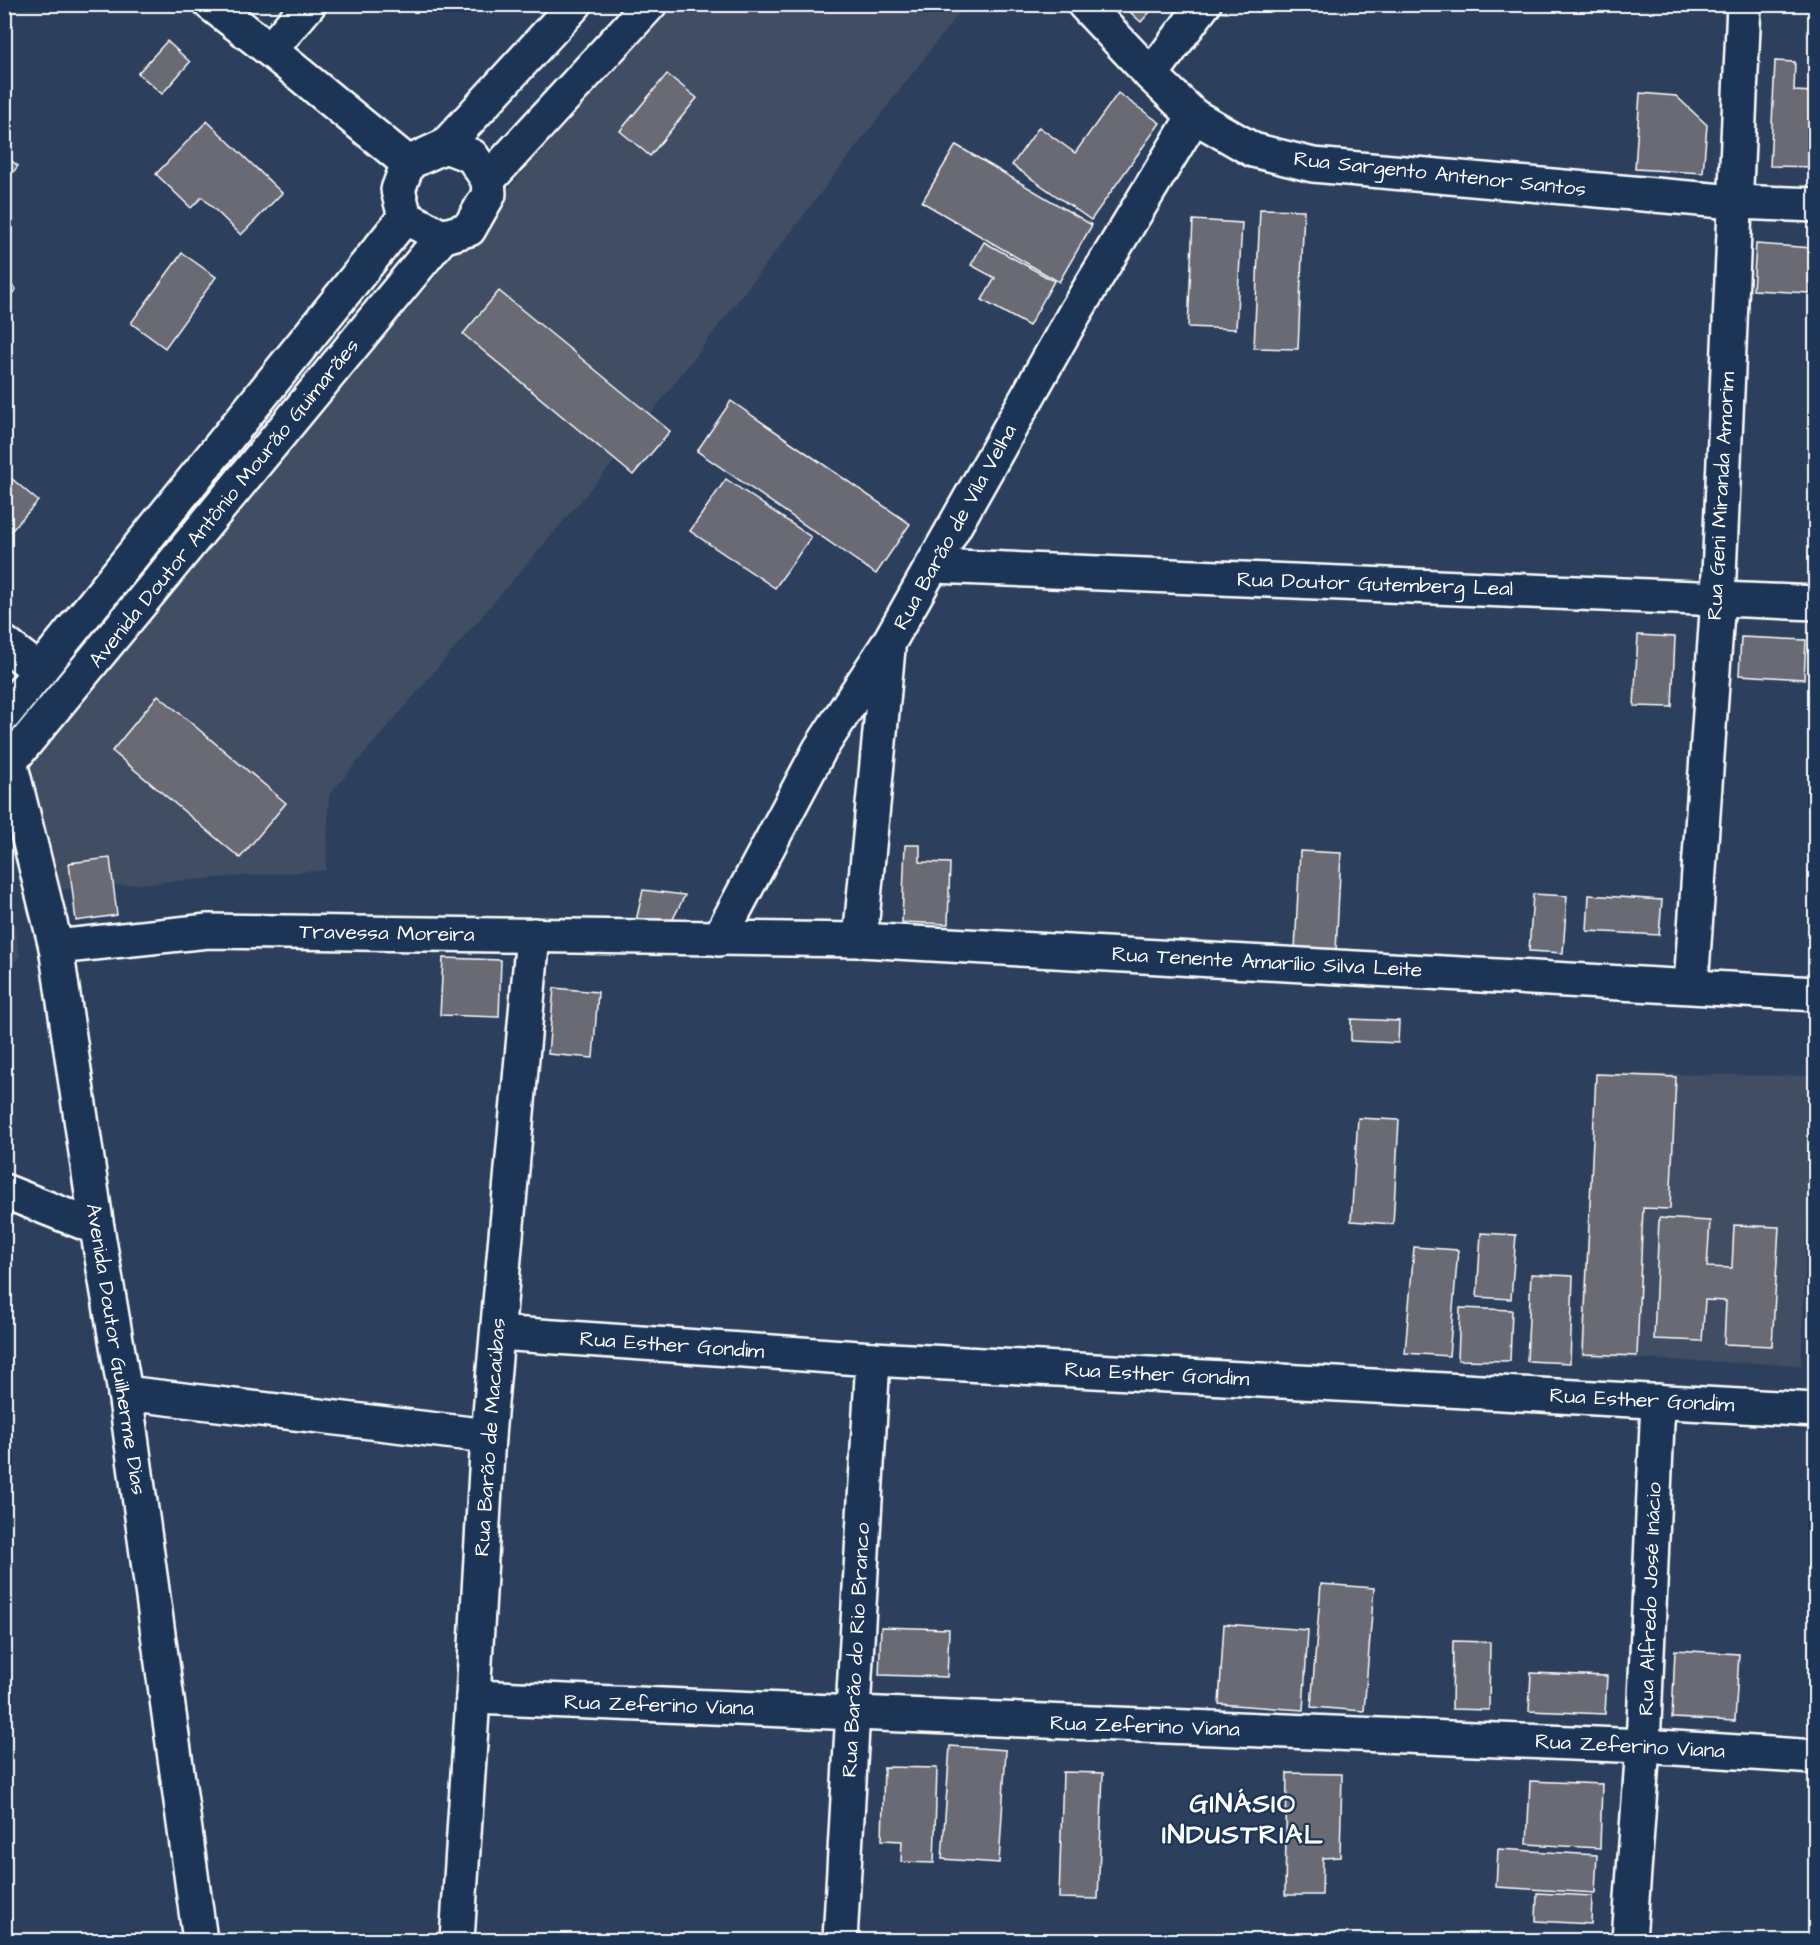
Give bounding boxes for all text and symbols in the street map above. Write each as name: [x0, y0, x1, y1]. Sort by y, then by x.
street label: Rua Sargento Antenor Santos: [1292, 144, 1587, 206]
street label: Avenida Doutor Antônio Mourão Guimarães: [82, 332, 366, 674]
street label: Rua Geni Miranda Amorim: [1700, 370, 1742, 621]
street label: Rua Barão de Vila Velha: [886, 419, 1024, 635]
street label: Rua Doutor Gutemberg Leal: [1236, 565, 1514, 605]
street label: Travessa Moreira: [299, 917, 475, 949]
street label: Rua Tenente Amarílio Silva Leite: [1111, 939, 1423, 985]
street label: Avenida Doutor Guilherme Dias: [79, 1201, 153, 1497]
street label: Rua Barão de Macaúbas: [467, 1317, 513, 1557]
street label: Rua Esther Gondim: [579, 1324, 766, 1366]
street label: Rua Esther Gondim: [1064, 1355, 1251, 1393]
street label: Rua Esther Gondim: [1549, 1381, 1736, 1419]
street label: Rua Alfredo José Inácio: [1631, 1481, 1669, 1716]
street label: Rua Barão do Rio Branco: [835, 1522, 877, 1778]
street label: Rua Zeferino Viana: [564, 1687, 755, 1723]
street label: Rua Zeferino Viana: [1050, 1708, 1241, 1744]
street label: Rua Zeferino Viana: [1534, 1727, 1726, 1765]
district label: GINÁSIO INDUSTRIAL: [1162, 1785, 1324, 1854]

